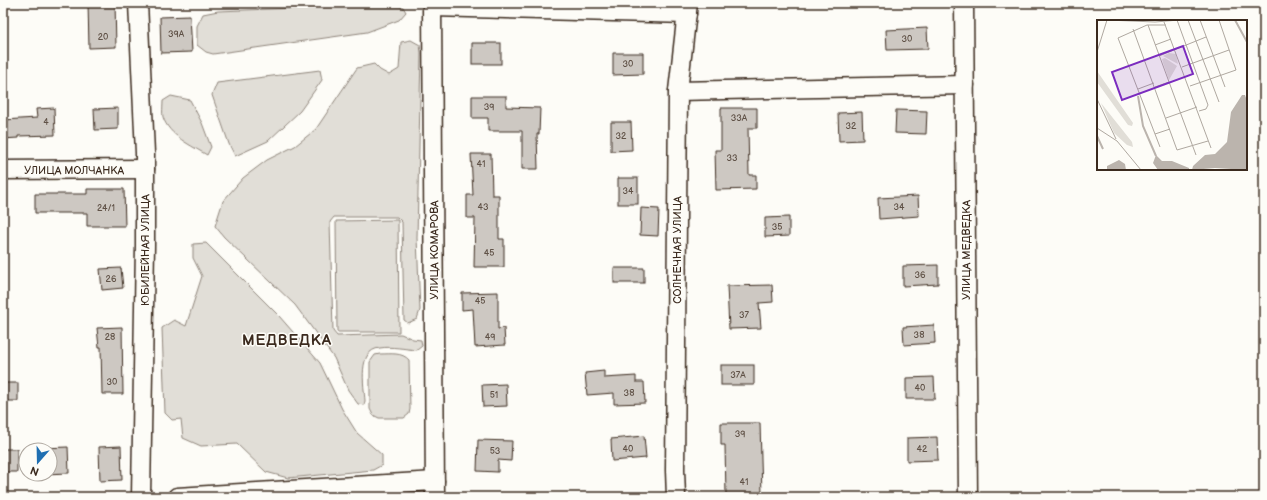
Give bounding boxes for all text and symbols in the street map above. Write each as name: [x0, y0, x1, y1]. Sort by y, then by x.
inset map: [1097, 20, 1247, 170]
house number: 39А: [168, 29, 185, 40]
house number: 20: [98, 32, 108, 43]
house number: 30: [902, 34, 912, 45]
house number: 30: [623, 59, 633, 70]
house number: 39: [484, 102, 494, 113]
house number: 33А: [731, 113, 748, 124]
house number: 4: [43, 117, 49, 128]
house number: 32: [846, 121, 857, 132]
house number: 32: [616, 131, 627, 142]
house number: 33: [726, 153, 738, 164]
house number: 41: [477, 159, 485, 170]
street label: УЛИЦА МОЛЧАНКА: [24, 164, 124, 177]
house number: 34: [622, 186, 634, 197]
street label: ЮБИЛЕЙНАЯ УЛИЦА: [139, 194, 152, 306]
street label: СОЛНЕЧНАЯ УЛИЦА: [671, 196, 684, 304]
street label: УЛИЦА КОМАРОВА: [428, 200, 441, 300]
street label: УЛИЦА МЕДВЕДКА: [960, 200, 973, 300]
house number: 43: [477, 202, 489, 213]
house number: 34: [893, 202, 905, 213]
house number: 24/1: [97, 203, 115, 214]
house number: 35: [772, 222, 782, 233]
house number: 45: [484, 248, 494, 259]
house number: 36: [914, 270, 926, 281]
house number: 26: [106, 274, 117, 285]
house number: 45: [475, 296, 485, 307]
house number: 37: [739, 310, 750, 321]
house number: 38: [914, 330, 924, 341]
district label: МЕДВЕДКА: [242, 331, 332, 350]
house number: 28: [105, 332, 115, 343]
house number: 49: [485, 332, 495, 343]
house number: 37А: [730, 370, 746, 381]
house number: 30: [107, 377, 117, 388]
house number: 40: [915, 383, 925, 394]
house number: 38: [624, 388, 634, 399]
house number: 51: [490, 390, 498, 401]
house number: 39: [735, 429, 745, 440]
north arrow: [18, 442, 58, 482]
house number: 40: [623, 444, 633, 455]
house number: 42: [917, 444, 928, 455]
house number: 53: [490, 446, 501, 457]
text: N: [29, 463, 41, 478]
house number: 41: [740, 477, 748, 488]

